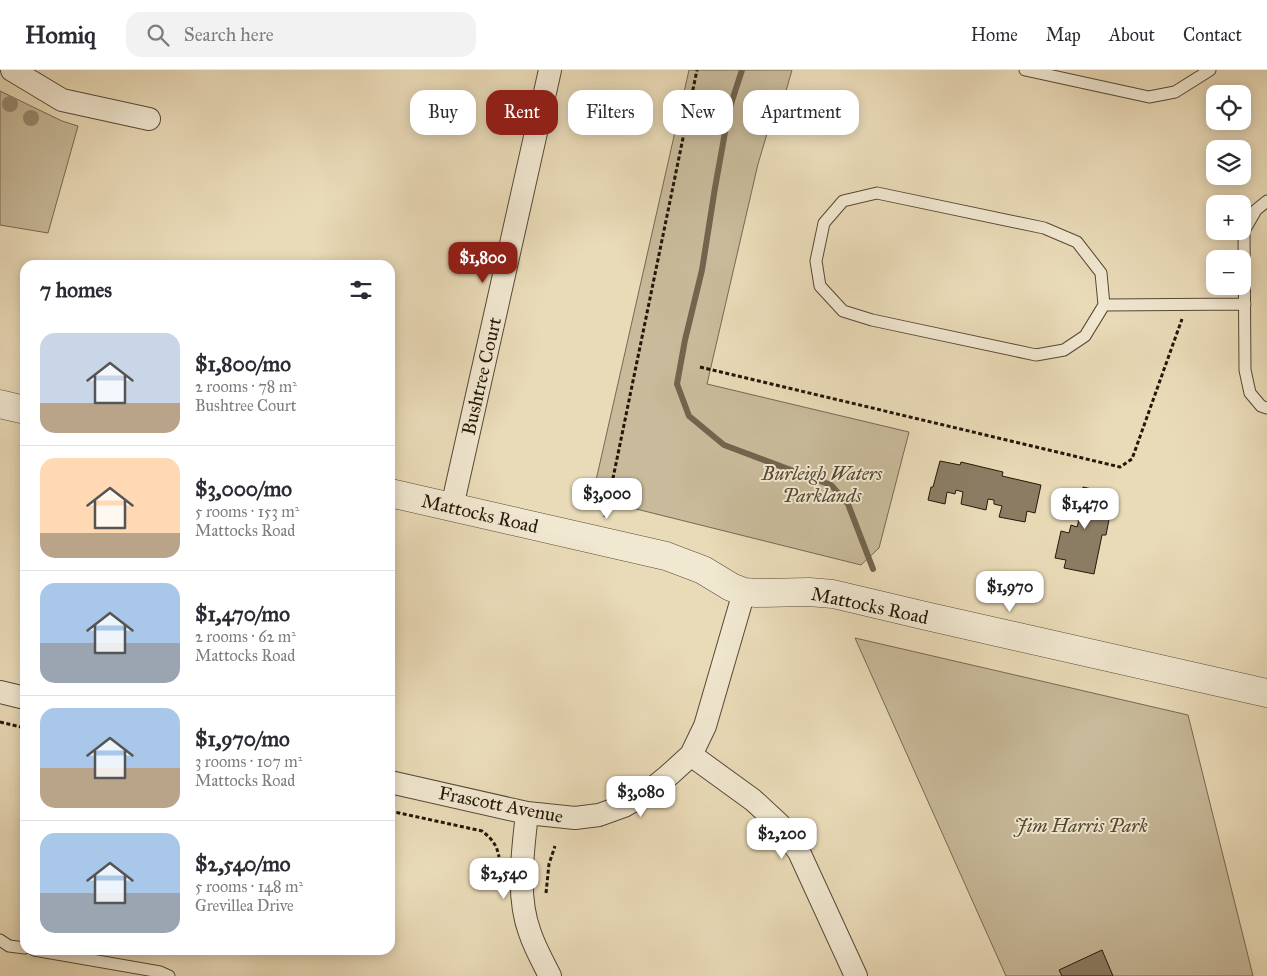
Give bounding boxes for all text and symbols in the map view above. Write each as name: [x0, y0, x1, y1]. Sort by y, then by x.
search box: [126, 12, 476, 57]
text: Homiq: [25, 20, 96, 50]
icon: search: [144, 21, 172, 49]
text: Search here: [184, 23, 274, 46]
text: Home: [971, 24, 1018, 46]
text: Map: [1046, 24, 1081, 46]
text: About: [1109, 24, 1155, 46]
text: Contact: [1183, 24, 1242, 46]
map controls: [1206, 85, 1251, 295]
button: locate: [1206, 85, 1251, 130]
chip: Buy: [410, 90, 476, 135]
chip: Rent: [486, 90, 558, 135]
chip: Filters: [568, 90, 653, 135]
chip: New: [663, 90, 733, 135]
chip: Apartment: [743, 90, 859, 135]
button: layers: [1206, 140, 1251, 185]
button: +: [1206, 195, 1251, 240]
pin: $1,800: [442, 242, 524, 284]
text: $1,800: [459, 248, 507, 267]
button: −: [1206, 250, 1251, 295]
icon: filters: [347, 276, 375, 304]
text: 7 homes: [40, 277, 112, 303]
street label: Bushtree Court: [457, 315, 506, 437]
text: $1,800/mo: [195, 351, 291, 377]
icon: home: [80, 353, 140, 413]
text: 2 rooms · 78 m²: [195, 377, 297, 396]
text: Bushtree Court: [195, 396, 296, 415]
park label: Burleigh Waters Parklands: [761, 462, 883, 507]
text: $3,000/mo: [195, 476, 292, 502]
icon: home: [80, 478, 140, 538]
pin: $3,000: [566, 478, 648, 520]
text: $3,000: [583, 484, 631, 503]
pin: $1,470: [1044, 488, 1126, 530]
street label: Mattocks Road: [419, 489, 541, 538]
text: $1,470: [1062, 494, 1108, 513]
text: 5 rooms · 153 m²: [195, 502, 299, 521]
text: Mattocks Road: [195, 521, 295, 540]
pin: $1,970: [969, 570, 1051, 613]
text: $1,970: [987, 577, 1033, 596]
street label: Mattocks Road: [809, 582, 931, 629]
text: $1,470/mo: [195, 601, 290, 627]
icon: home: [80, 603, 140, 663]
text: 2 rooms · 62 m²: [195, 627, 296, 646]
text: Mattocks Road: [195, 646, 295, 665]
text: $1,970/mo: [195, 726, 290, 752]
icon: home: [80, 728, 140, 788]
text: 3 rooms · 107 m²: [195, 752, 302, 771]
text: Mattocks Road: [195, 771, 295, 790]
pin: $3,080: [600, 776, 682, 818]
street label: Frascott Avenue: [437, 781, 565, 828]
text: $3,080: [617, 782, 665, 801]
park label: Jim Harris Park: [1013, 814, 1148, 837]
pin: $2,200: [741, 818, 823, 860]
text: $2,200: [758, 824, 806, 843]
text: $2,540/mo: [195, 851, 291, 877]
icon: home: [80, 853, 140, 913]
pin: $2,540: [463, 858, 545, 900]
text: $2,540: [481, 864, 527, 883]
text: 5 rooms · 148 m²: [195, 877, 303, 896]
text: Grevillea Drive: [195, 896, 294, 915]

